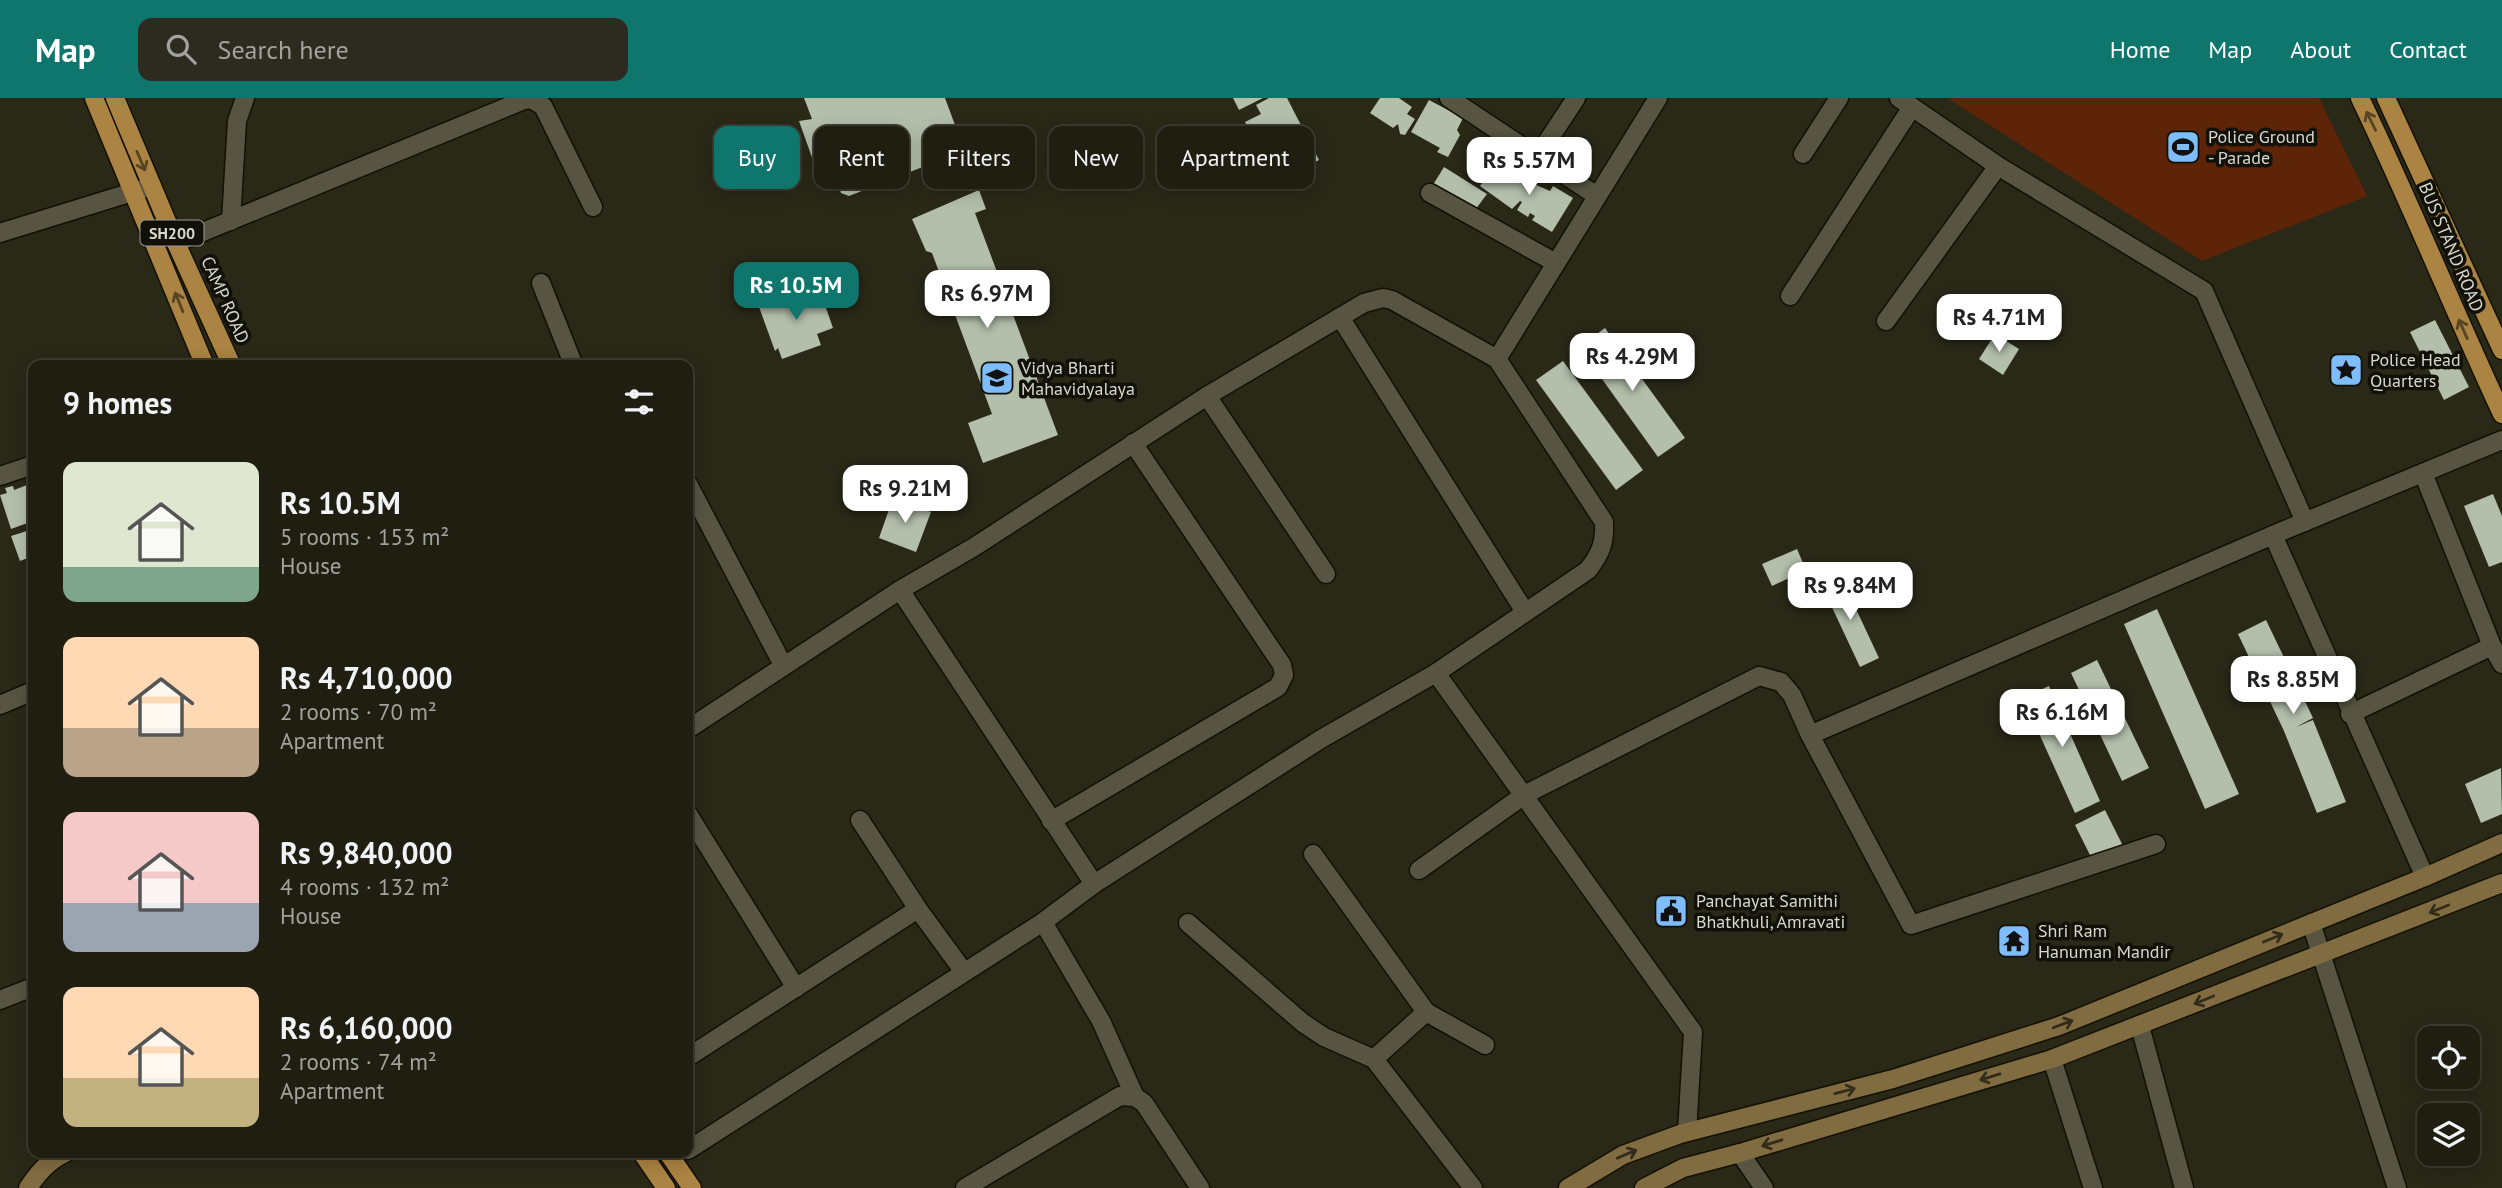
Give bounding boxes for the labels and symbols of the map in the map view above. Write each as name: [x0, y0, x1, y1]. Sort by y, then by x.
one-way arrow: [2364, 111, 2378, 132]
place label: Police Ground - Parade: [2208, 125, 2315, 169]
sports icon: Police Ground - Parade: [2164, 128, 2202, 166]
pin: Rs 5.57M: [1457, 138, 1601, 197]
one-way arrow: [136, 150, 149, 171]
street label: BUS STAND ROAD: [2414, 179, 2489, 315]
road number: SH200: [140, 220, 204, 246]
street label: CAMP ROAD: [196, 253, 255, 347]
pin: Rs 10.5M: [724, 262, 868, 322]
pin: Rs 6.97M: [915, 271, 1059, 330]
one-way arrow: [172, 292, 185, 314]
pin: Rs 4.71M: [1927, 294, 2071, 354]
one-way arrow: [2456, 319, 2469, 341]
pin: Rs 4.29M: [1560, 334, 1704, 393]
place label: Police Head Quarters: [2370, 348, 2461, 392]
place icon: Police Head Quarters: [2327, 351, 2365, 389]
place label: Vidya Bharti Mahavidyalaya: [1020, 356, 1135, 400]
school or university icon: Vidya Bharti Mahavidyalaya: [978, 359, 1016, 397]
pin: Rs 9.21M: [833, 466, 977, 525]
pin: Rs 9.84M: [1778, 562, 1922, 622]
pin: Rs 8.85M: [2221, 656, 2365, 716]
pin: Rs 6.16M: [1990, 690, 2134, 749]
place label: Panchayat Samithi Bhatkhuli, Amravati: [1696, 889, 1845, 933]
public building icon: Panchayat Samithi Bhatkhuli, Amravati: [1652, 892, 1690, 930]
one-way arrow: [2428, 903, 2450, 916]
place label: Shri Ram Hanuman Mandir: [2038, 919, 2170, 963]
temple icon: Shri Ram Hanuman Mandir: [1995, 922, 2033, 960]
one-way arrow: [2262, 931, 2284, 944]
one-way arrow: [2194, 995, 2215, 1008]
one-way arrow: [2051, 1017, 2073, 1029]
one-way arrow: [1979, 1072, 2001, 1085]
one-way arrow: [1834, 1084, 1856, 1097]
one-way arrow: [1761, 1137, 1783, 1150]
one-way arrow: [1616, 1147, 1637, 1160]

